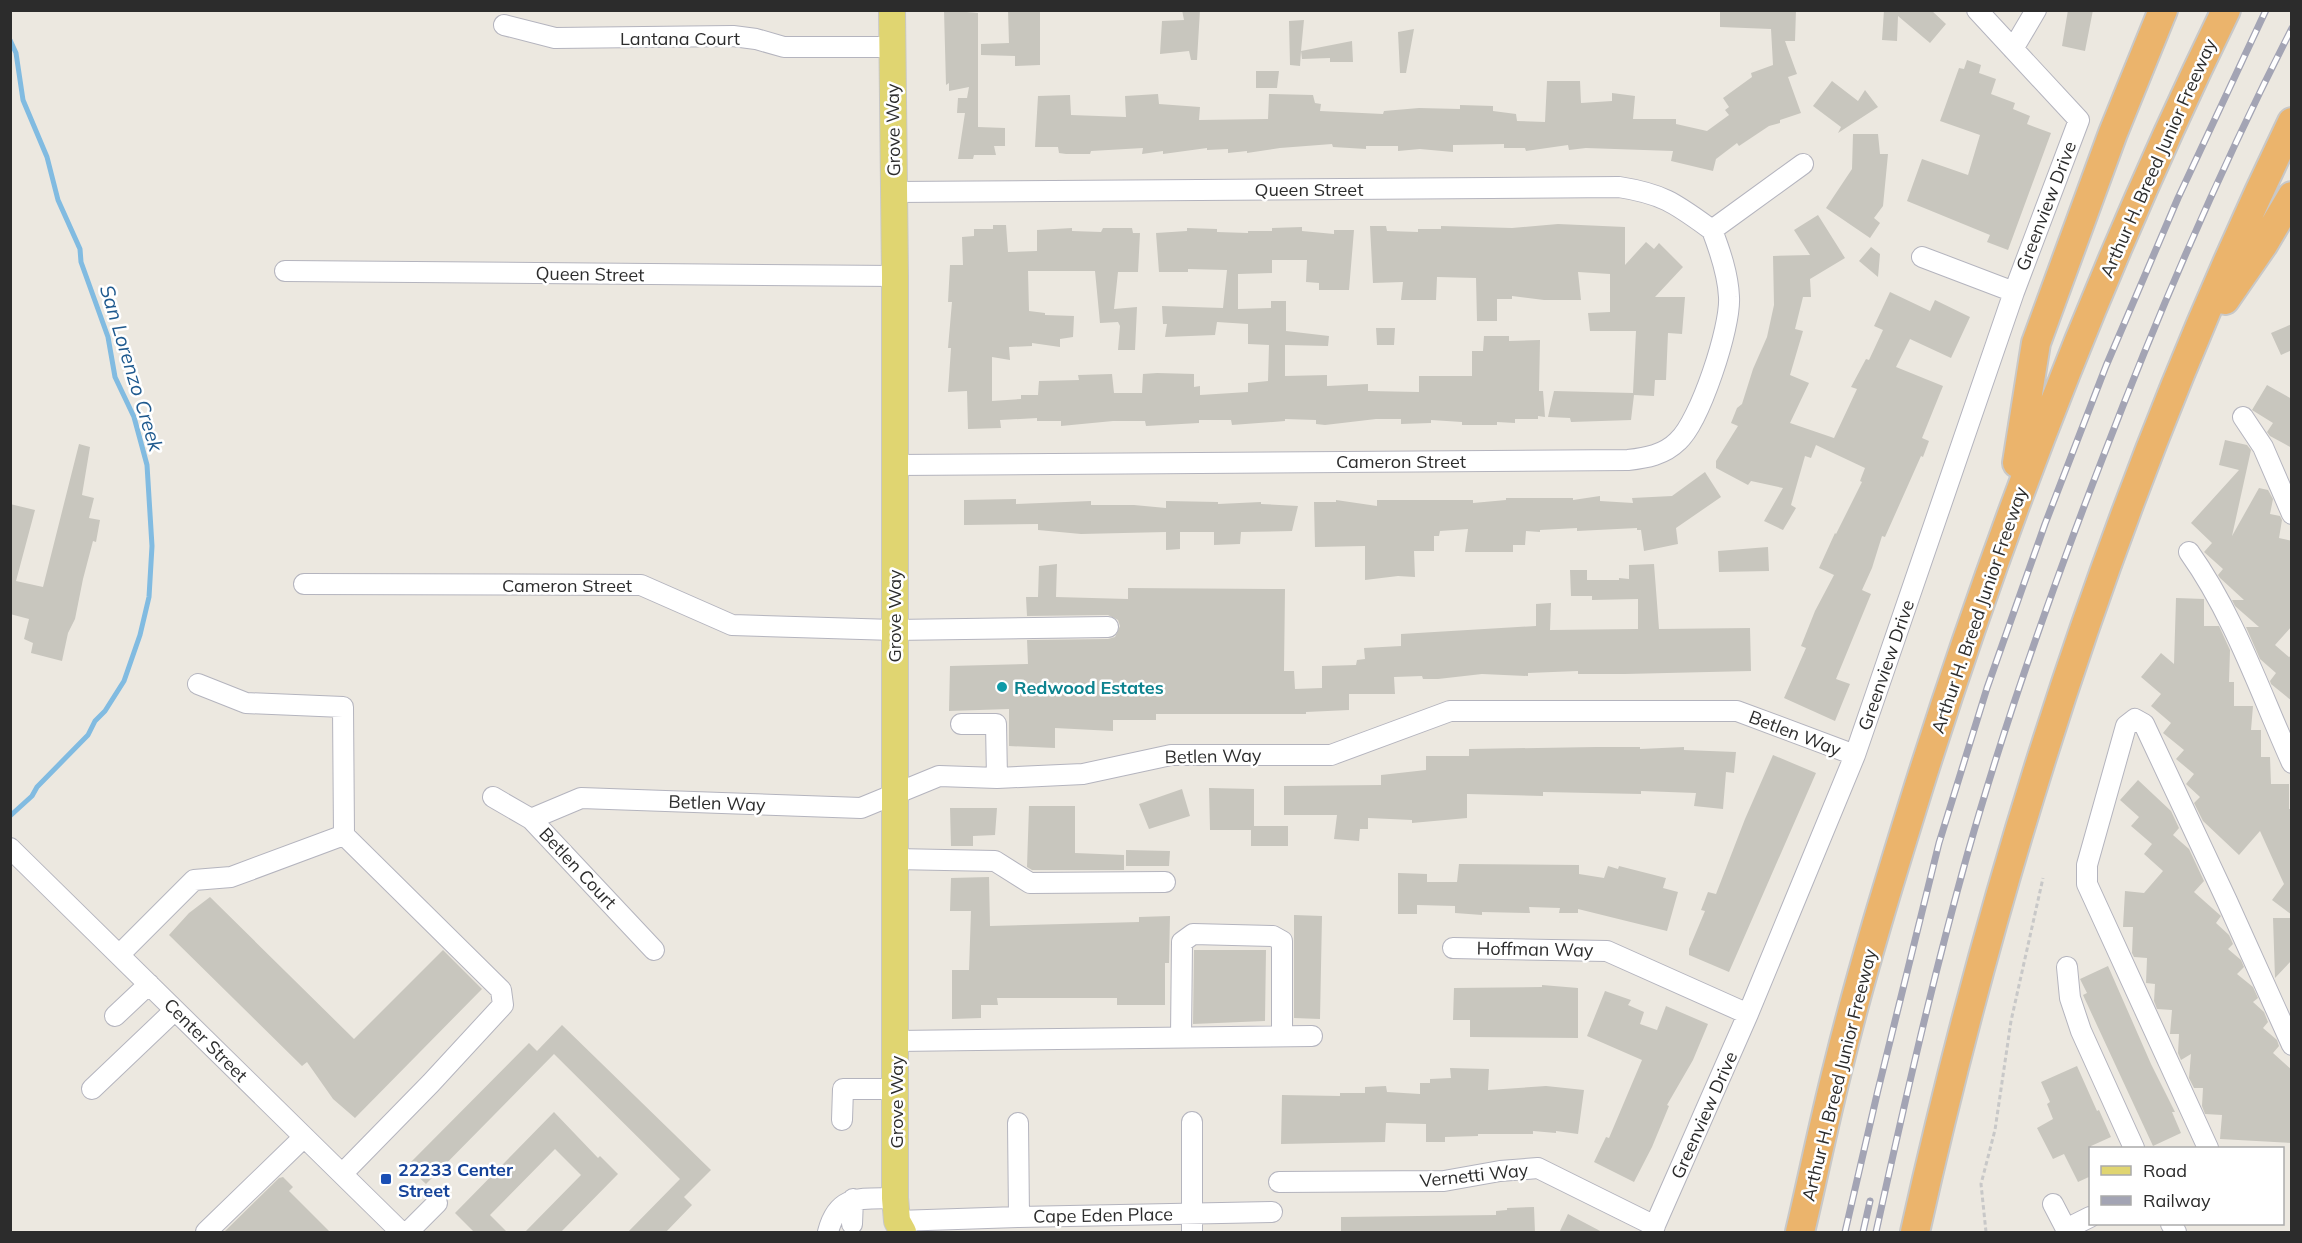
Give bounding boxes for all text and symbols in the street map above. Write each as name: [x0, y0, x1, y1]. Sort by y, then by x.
street label: Lantana Court: [620, 27, 740, 50]
street label: Arthur H. Breed Junior Freeway: [2095, 35, 2221, 281]
street label: Grove Way: [881, 83, 905, 177]
street label: Greenview Drive: [2011, 138, 2081, 274]
street label: Queen Street: [1255, 178, 1363, 201]
street label: Queen Street: [535, 262, 645, 286]
water label: San Lorenzo Creek: [95, 282, 169, 455]
street label: Cameron Street: [1336, 450, 1466, 473]
street label: Arthur H. Breed Junior Freeway: [1926, 483, 2032, 736]
street label: Grove Way: [883, 569, 906, 662]
street label: Cameron Street: [502, 574, 632, 597]
street label: Greenview Drive: [1853, 597, 1919, 733]
place label: Redwood Estates: [1014, 676, 1164, 699]
marker: Redwood Estates: [995, 680, 1009, 694]
street label: Betlen Way: [1746, 705, 1845, 761]
street label: Betlen Way: [1164, 744, 1262, 768]
street label: Betlen Way: [668, 790, 766, 816]
street label: Betlen Court: [534, 822, 622, 914]
street label: Hoffman Way: [1476, 936, 1594, 962]
street label: Arthur H. Breed Junior Freeway: [1796, 946, 1882, 1204]
street label: Center Street: [159, 993, 253, 1087]
street label: Greenview Drive: [1666, 1048, 1742, 1182]
street label: Grove Way: [885, 1055, 908, 1148]
legend: [2089, 1147, 2284, 1225]
place label: 22233 Center Street: [398, 1158, 514, 1202]
street label: Vernetti Way: [1419, 1158, 1530, 1192]
text: Road: [2143, 1159, 2187, 1182]
marker: 22233 Center Street: [379, 1172, 393, 1186]
text: Railway: [2143, 1189, 2211, 1212]
street label: Cape Eden Place: [1033, 1202, 1173, 1228]

